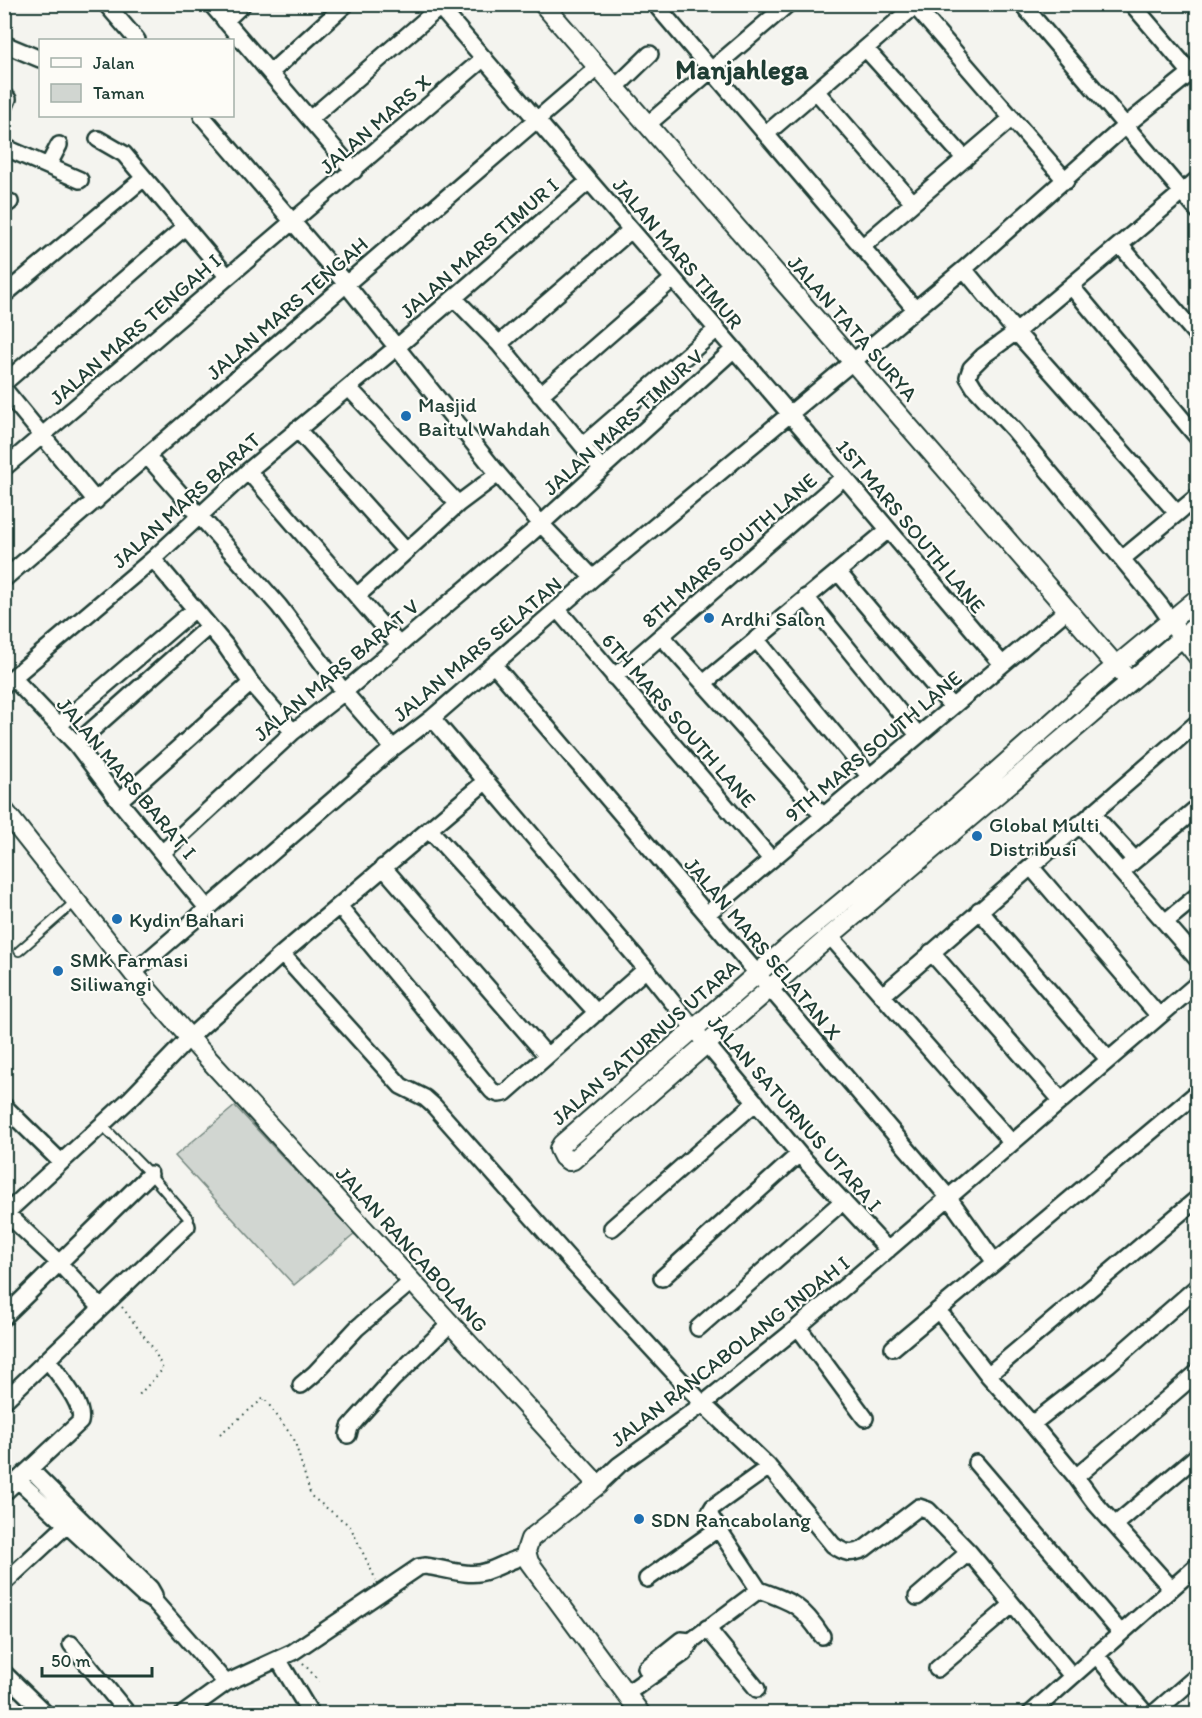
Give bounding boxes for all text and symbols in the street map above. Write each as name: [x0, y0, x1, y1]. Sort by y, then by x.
legend: [39, 39, 234, 117]
text: Jalan: [93, 52, 135, 74]
district label: Manjahlega: [675, 53, 810, 86]
street label: JALAN MARS X: [314, 69, 436, 179]
text: Taman: [93, 82, 145, 104]
street label: JALAN MARS TIMUR I: [395, 172, 563, 324]
street label: JALAN MARS TIMUR: [608, 172, 748, 334]
street label: JALAN MARS TENGAH: [201, 231, 373, 385]
street label: JALAN MARS TENGAH I: [44, 248, 226, 410]
street label: JALAN TATA SURYA: [783, 250, 924, 407]
street label: JALAN MARS TIMUR V: [538, 343, 708, 500]
place label: Masjid Baitul Wahdah: [418, 392, 550, 441]
marker: Masjid Baitul Wahdah: [399, 409, 413, 423]
street label: JALAN MARS BARAT: [107, 427, 265, 573]
street label: 1ST MARS SOUTH LANE: [831, 434, 991, 618]
street label: 8TH MARS SOUTH LANE: [636, 467, 822, 633]
street label: JALAN MARS SELATAN: [388, 571, 566, 727]
street label: JALAN MARS BARAT V: [248, 593, 424, 746]
place label: Ardhi Salon: [721, 606, 825, 631]
marker: Ardhi Salon: [702, 611, 716, 625]
street label: 6TH MARS SOUTH LANE: [596, 628, 762, 813]
street label: 9TH MARS SOUTH LANE: [780, 665, 967, 827]
street label: JALAN MARS BARAT I: [52, 692, 202, 864]
place label: Global Multi Distribusi: [989, 812, 1099, 861]
marker: Global Multi Distribusi: [970, 829, 984, 843]
street label: JALAN MARS SELATAN X: [679, 852, 847, 1044]
place label: Kydin Bahari: [129, 907, 244, 932]
marker: Kydin Bahari: [110, 912, 124, 926]
place label: SMK Farmasi Siliwangi: [70, 947, 188, 996]
street label: JALAN SATURNUS UTARA: [546, 953, 744, 1130]
marker: SMK Farmasi Siliwangi: [51, 964, 65, 978]
street label: JALAN SATURNUS UTARA I: [703, 1009, 887, 1217]
street label: JALAN RANCABOLANG: [331, 1161, 493, 1337]
street label: JALAN RANCABOLANG INDAH I: [606, 1250, 854, 1452]
place label: SDN Rancabolang: [651, 1507, 811, 1532]
marker: SDN Rancabolang: [632, 1512, 646, 1526]
scale bar: [42, 1640, 152, 1678]
text: 50 m: [51, 1650, 91, 1672]

